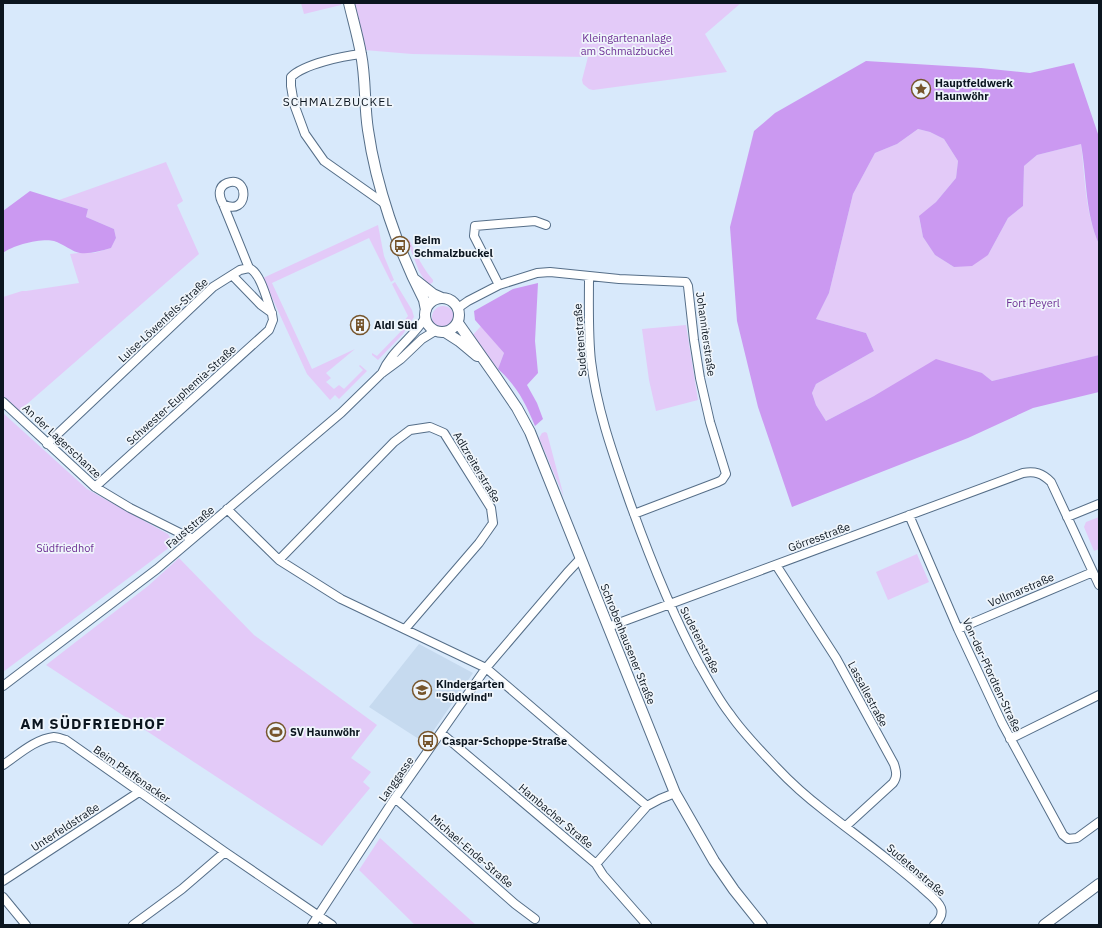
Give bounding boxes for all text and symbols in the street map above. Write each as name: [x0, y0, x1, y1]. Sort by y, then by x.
park label: Kleingartenanlage am Schmalzbuckel: [581, 31, 673, 58]
place label: Hauptfeldwerk Haunwöhr: [935, 76, 1014, 103]
place icon: Hauptfeldwerk Haunwöhr: [910, 78, 932, 100]
district label: SCHMALZBUCKEL: [283, 94, 393, 109]
place label: Beim Schmalzbuckel: [414, 233, 493, 260]
bus stop icon: Beim Schmalzbuckel: [389, 235, 411, 257]
street label: Luise-Löwenfels-Straße: [115, 275, 211, 365]
street label: Johanniterstraße: [693, 291, 719, 377]
park label: Fort Peyerl: [1006, 296, 1060, 310]
street label: Sudetenstraße: [570, 303, 590, 377]
building icon: Aldi Süd: [349, 314, 371, 336]
place label: Aldi Süd: [374, 318, 417, 332]
street label: Schwester-Euphemia-Straße: [123, 342, 239, 448]
street label: An der Lagerschanze: [20, 401, 104, 481]
street label: Adlzreiterstraße: [450, 429, 504, 505]
street label: Fauststraße: [163, 503, 217, 551]
street label: Görresstraße: [786, 519, 852, 555]
park label: Südfriedhof: [36, 541, 94, 555]
street label: Vollmarstraße: [986, 570, 1056, 610]
street label: Schrobenhausener Straße: [597, 582, 659, 706]
street label: Sudetenstraße: [677, 604, 723, 676]
street label: Von-der-Pfordten-Straße: [959, 616, 1025, 734]
street label: Lassallestraße: [845, 659, 891, 729]
place label: Kindergarten "Südwind": [436, 677, 504, 704]
school or university icon: Kindergarten "Südwind": [411, 679, 433, 701]
district label: AM SÜDFRIEDHOF: [20, 714, 166, 733]
sports icon: SV Haunwöhr: [265, 721, 287, 743]
place label: SV Haunwöhr: [290, 725, 361, 739]
bus stop icon: Caspar-Schoppe-Straße: [417, 730, 439, 752]
place label: Caspar-Schoppe-Straße: [442, 734, 567, 748]
street label: Beim Pfaffenacker: [91, 742, 173, 806]
street label: Langgasse: [375, 754, 417, 804]
street label: Hambacher Straße: [516, 781, 596, 851]
street label: Unterfeldstraße: [28, 800, 102, 854]
street label: Michael-Ende-Straße: [428, 811, 516, 891]
street label: Sudetenstraße: [884, 841, 948, 899]

